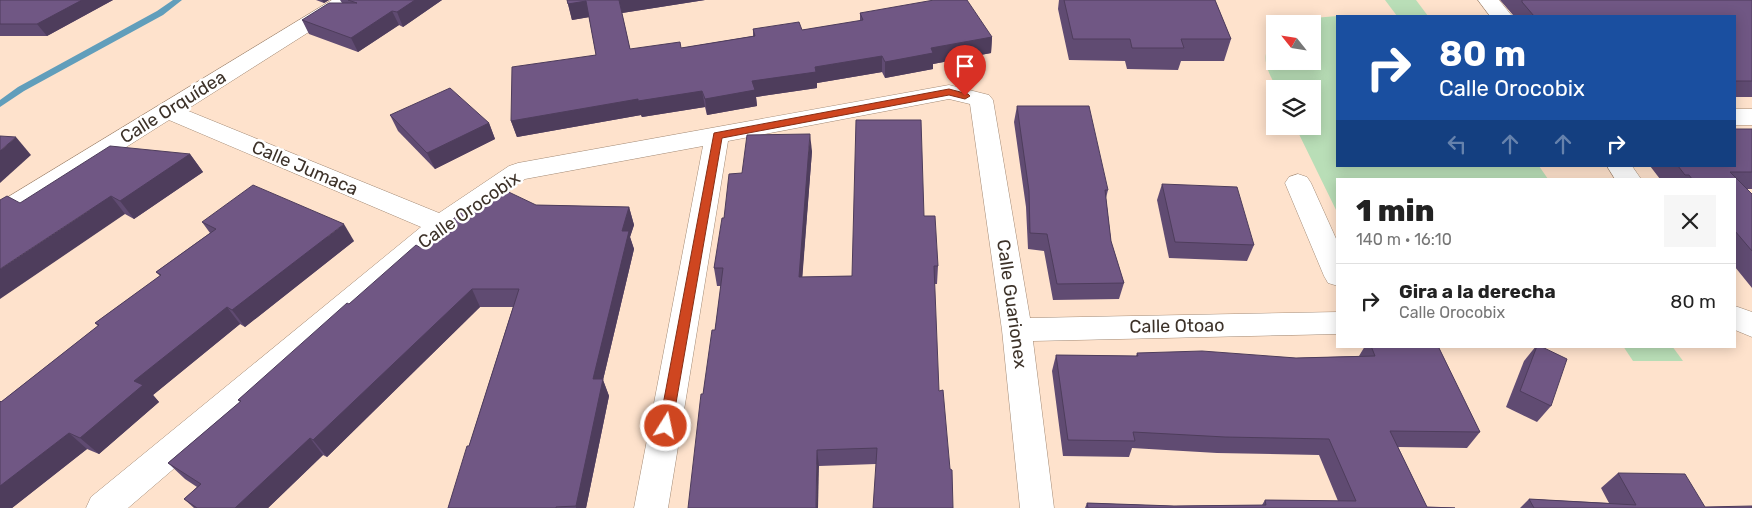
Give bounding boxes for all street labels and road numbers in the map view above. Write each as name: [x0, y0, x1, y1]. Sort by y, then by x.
street label: Calle Orquídea: [116, 66, 230, 148]
street label: Calle Jumaca: [249, 136, 361, 200]
street label: Calle Orocobix: [414, 167, 524, 253]
street label: Calle Guarionex: [992, 238, 1032, 370]
street label: Calle Otoao: [1129, 314, 1225, 338]

